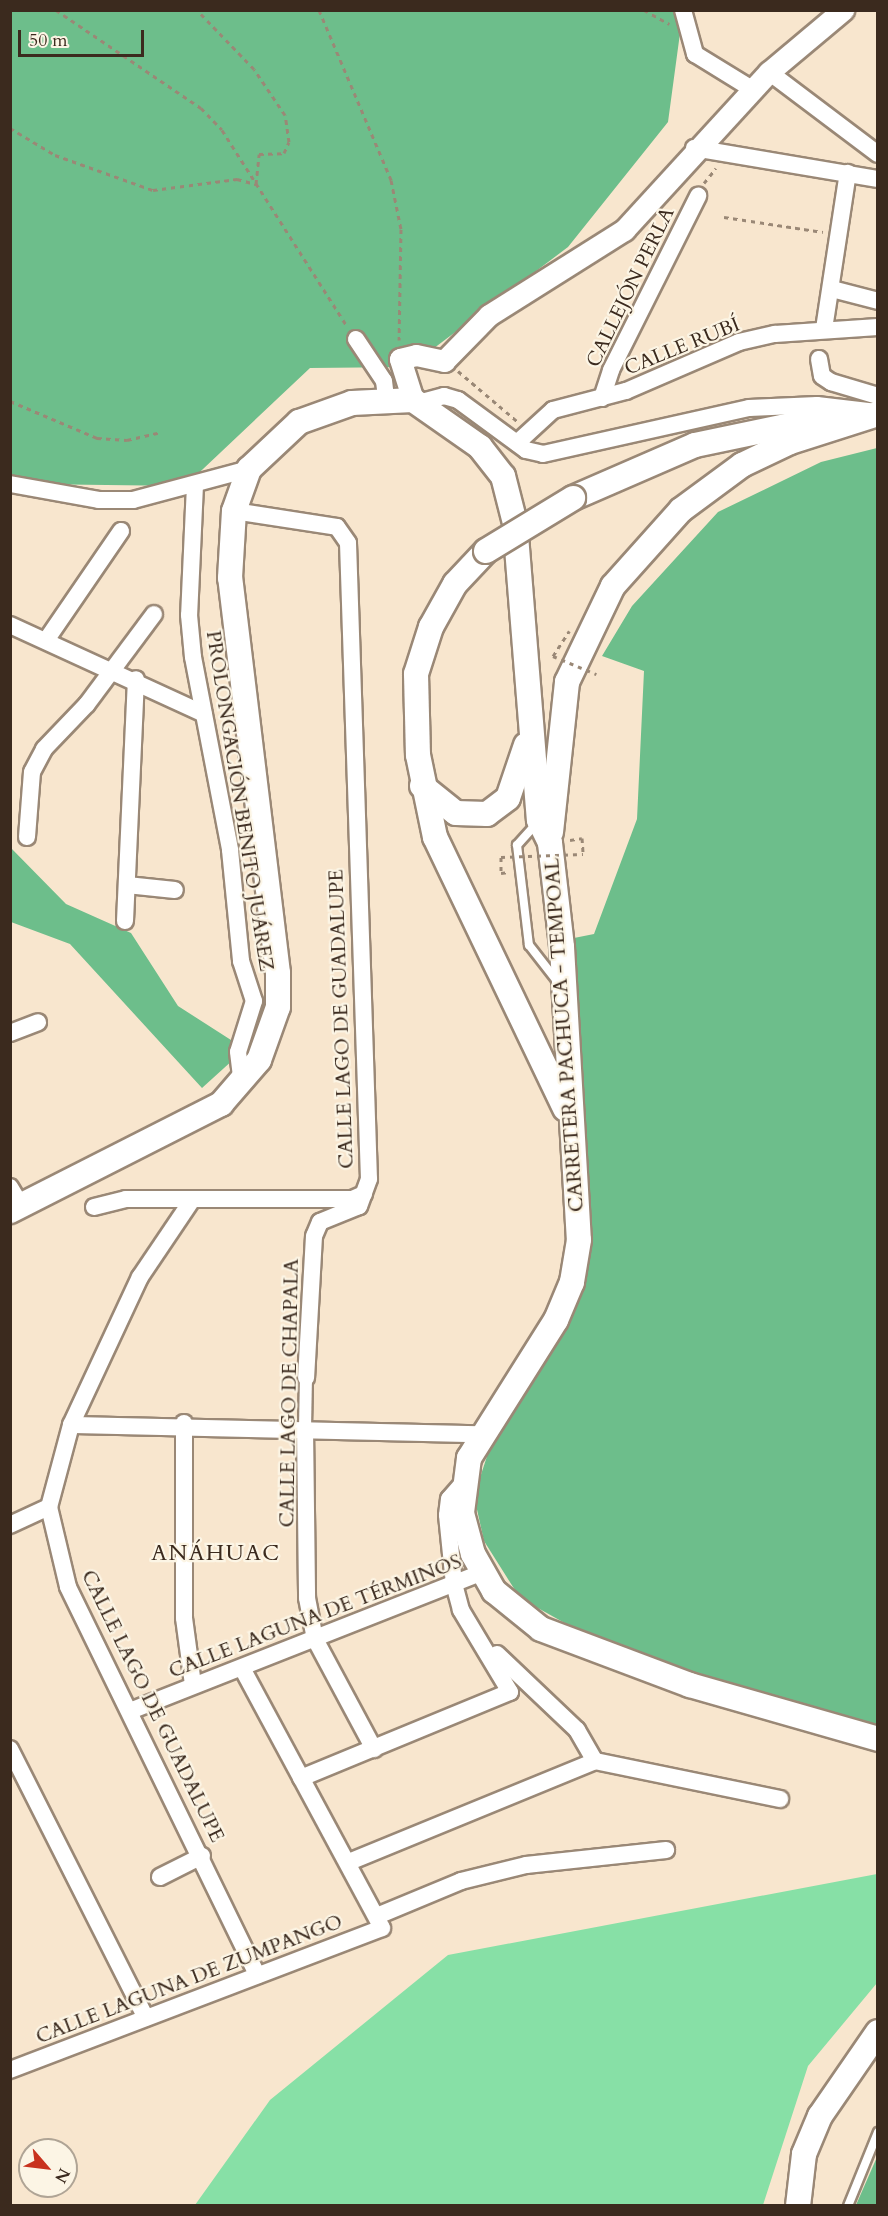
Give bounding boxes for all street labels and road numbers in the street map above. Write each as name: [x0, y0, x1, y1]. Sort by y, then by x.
street label: CALLEJÓN PERLA: [581, 203, 679, 371]
street label: CALLE RUBÍ: [621, 312, 743, 380]
street label: PROLONGACIÓN BENITO JUÁREZ: [201, 629, 279, 973]
street label: CARRETERA PACHUCA - TEMPOAL: [540, 857, 588, 1213]
street label: CALLE LAGO DE GUADALUPE: [324, 869, 358, 1169]
street label: CALLE LAGO DE CHAPALA: [275, 1258, 303, 1528]
street label: CALLE LAGUNA DE TÉRMINOS: [165, 1549, 465, 1683]
street label: CALLE LAGO DE GUADALUPE: [77, 1566, 229, 1846]
street label: CALLE LAGUNA DE ZUMPANGO: [32, 1909, 346, 2049]

